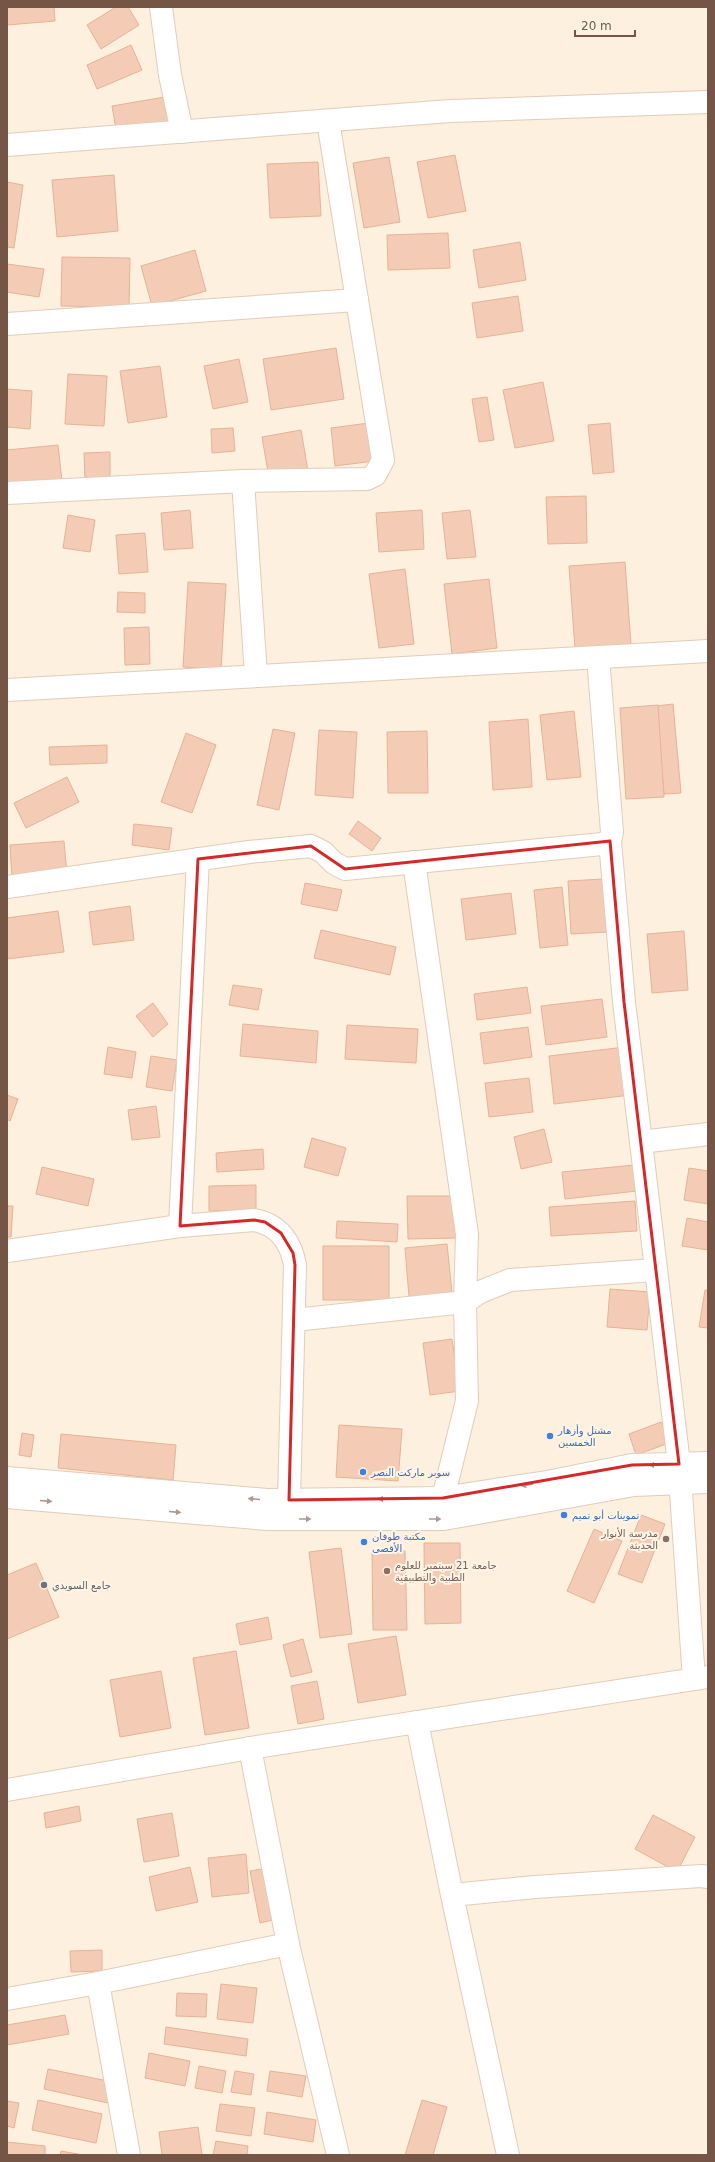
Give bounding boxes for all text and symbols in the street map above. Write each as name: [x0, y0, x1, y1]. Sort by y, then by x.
scale bar: [575, 12, 635, 38]
text: 20 m: [581, 19, 612, 33]
place label: مشتل وأزهار الخمسين: [557, 1424, 612, 1448]
marker: مشتل وأزهار الخمسين: [545, 1431, 555, 1441]
one-way arrow: [649, 1461, 661, 1468]
marker: سوبر ماركت النصر: [358, 1467, 368, 1477]
place label: سوبر ماركت النصر: [370, 1467, 450, 1478]
one-way arrow: [521, 1482, 533, 1488]
one-way arrow: [248, 1495, 260, 1502]
one-way arrow: [378, 1495, 390, 1502]
one-way arrow: [40, 1497, 52, 1504]
one-way arrow: [169, 1508, 181, 1515]
place label: تموينات أبو تميم: [572, 1509, 640, 1522]
marker: تموينات أبو تميم: [559, 1510, 569, 1520]
one-way arrow: [299, 1516, 312, 1522]
one-way arrow: [429, 1516, 442, 1522]
place label: مدرسة الأنوار الحديثة: [601, 1527, 658, 1551]
place label: مكتبة طوفان الأقصى: [372, 1531, 426, 1554]
marker: مدرسة الأنوار الحديثة: [661, 1534, 671, 1544]
marker: مكتبة طوفان الأقصى: [359, 1537, 369, 1547]
place label: جامعة 21 سبتمبر للعلوم الطبية والتطبيقية: [395, 1560, 497, 1584]
marker: جامعة 21 سبتمبر للعلوم الطبية والتطبيقية: [382, 1566, 392, 1576]
marker: جامع السويدي: [39, 1580, 49, 1590]
place label: جامع السويدي: [52, 1580, 111, 1592]

